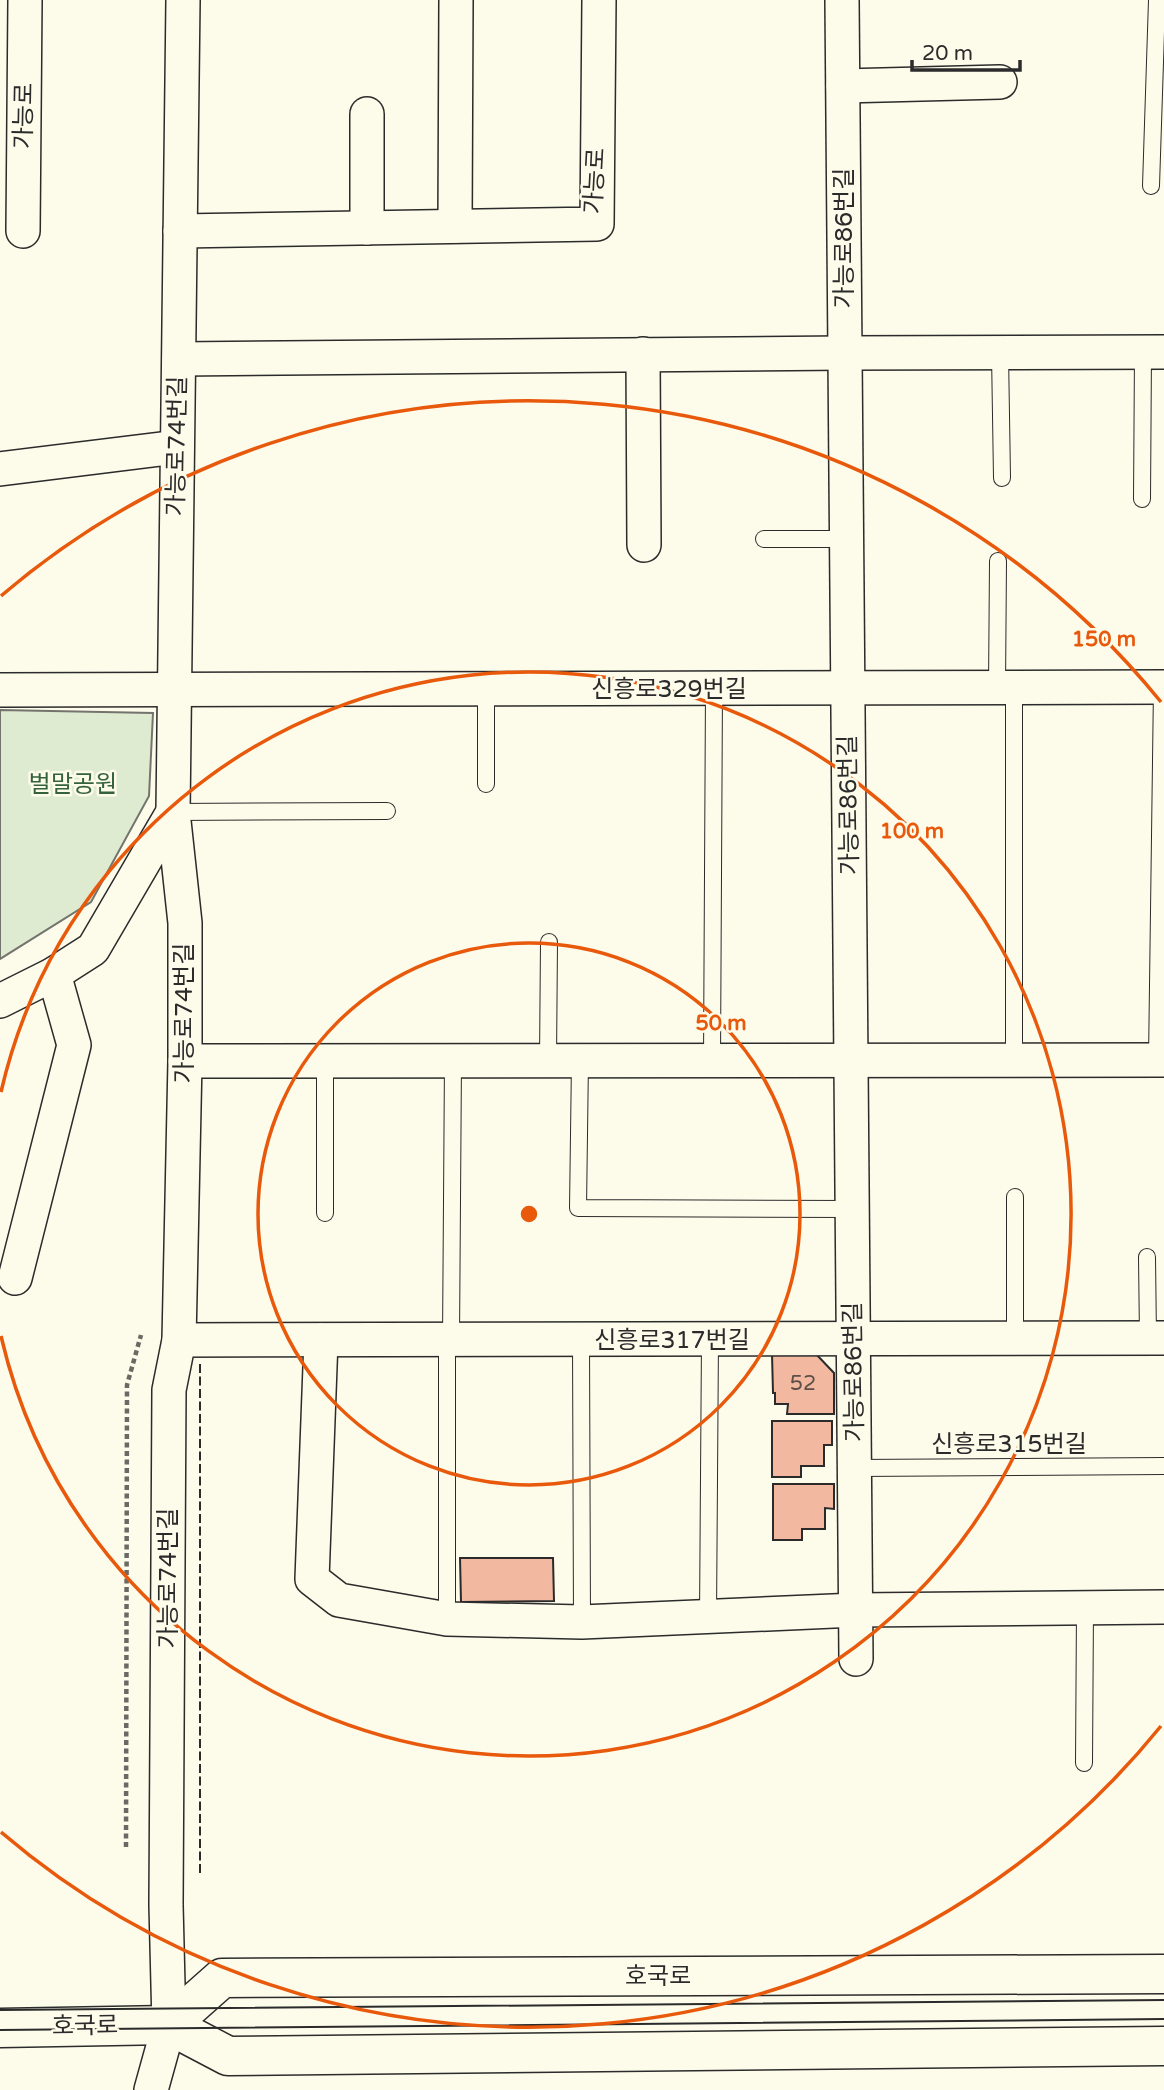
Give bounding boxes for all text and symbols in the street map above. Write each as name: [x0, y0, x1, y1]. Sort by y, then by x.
scale bar: [912, 28, 1020, 72]
text: 20 m: [922, 41, 973, 66]
street label: 가능로: [9, 83, 39, 149]
street label: 가능로: [579, 147, 611, 215]
street label: 가능로86번길: [830, 168, 859, 308]
street label: 가능로74번길: [161, 375, 193, 517]
text: 150 m: [1072, 627, 1136, 652]
street label: 신흥로329번길: [591, 675, 747, 704]
street label: 가능로86번길: [833, 734, 865, 876]
park label: 벌말공원: [29, 770, 117, 799]
text: 100 m: [880, 819, 944, 844]
street label: 가능로74번길: [170, 943, 199, 1083]
text: 50 m: [695, 1011, 747, 1036]
centre of rings: [517, 1202, 541, 1226]
street label: 가능로86번길: [838, 1301, 870, 1443]
street label: 신흥로317번길: [594, 1326, 750, 1355]
house number: 52: [790, 1371, 816, 1396]
street label: 신흥로315번길: [931, 1430, 1087, 1459]
street label: 가능로74번길: [154, 1508, 183, 1648]
street label: 호국로: [625, 1962, 691, 1991]
street label: 호국로: [52, 2011, 118, 2041]

